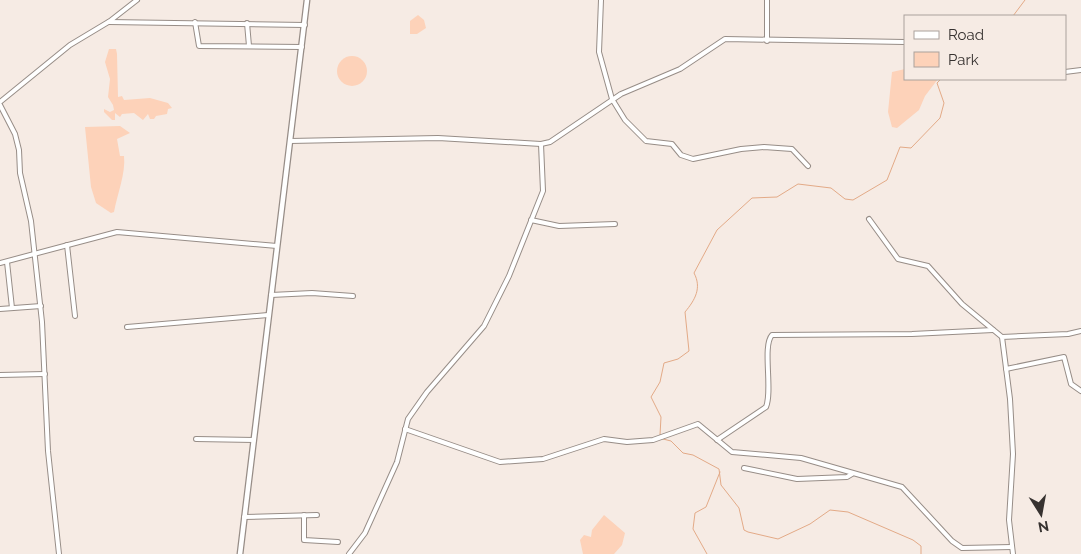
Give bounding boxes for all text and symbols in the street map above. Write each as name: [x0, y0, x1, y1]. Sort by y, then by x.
legend: [904, 15, 1066, 80]
text: Road: [948, 26, 984, 44]
text: Park: [948, 51, 979, 69]
north arrow: [1016, 489, 1066, 539]
text: N: [1037, 518, 1050, 536]

